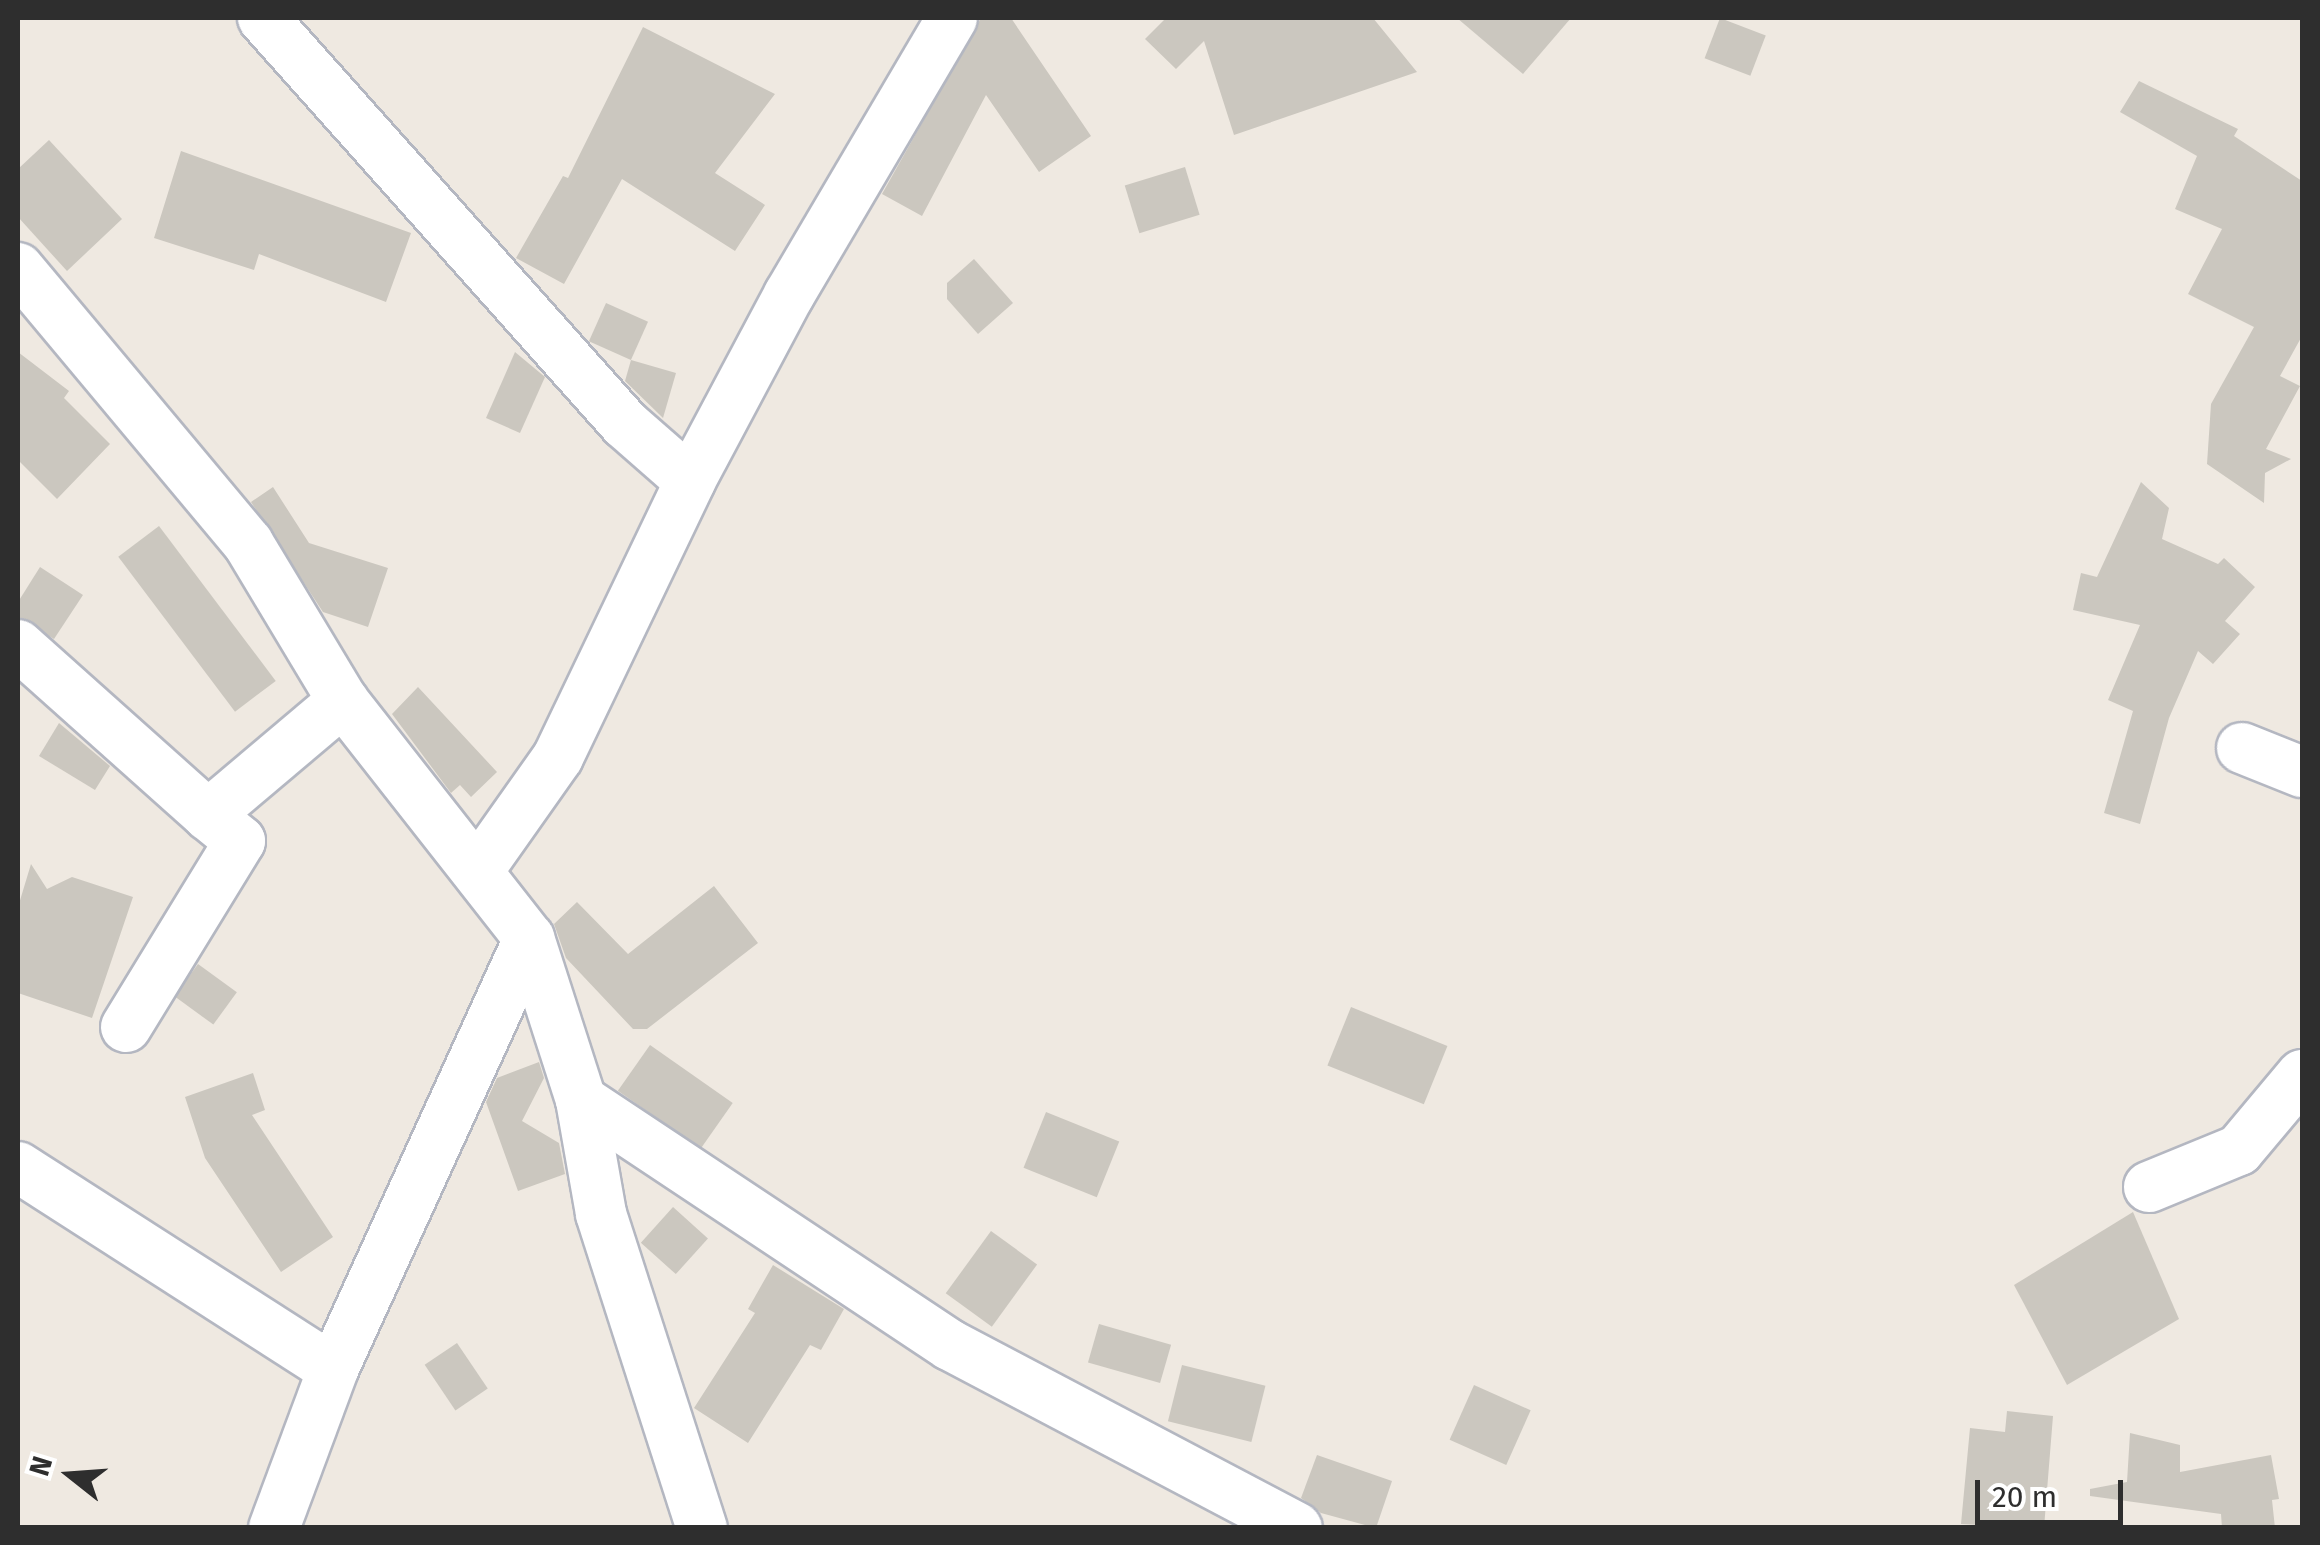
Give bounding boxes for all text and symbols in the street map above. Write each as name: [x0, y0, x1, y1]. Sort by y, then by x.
north arrow: [20, 1425, 120, 1525]
text: N: [22, 1452, 59, 1480]
scale bar: [1980, 1460, 2128, 1522]
text: 20 m: [1992, 1479, 2057, 1515]

